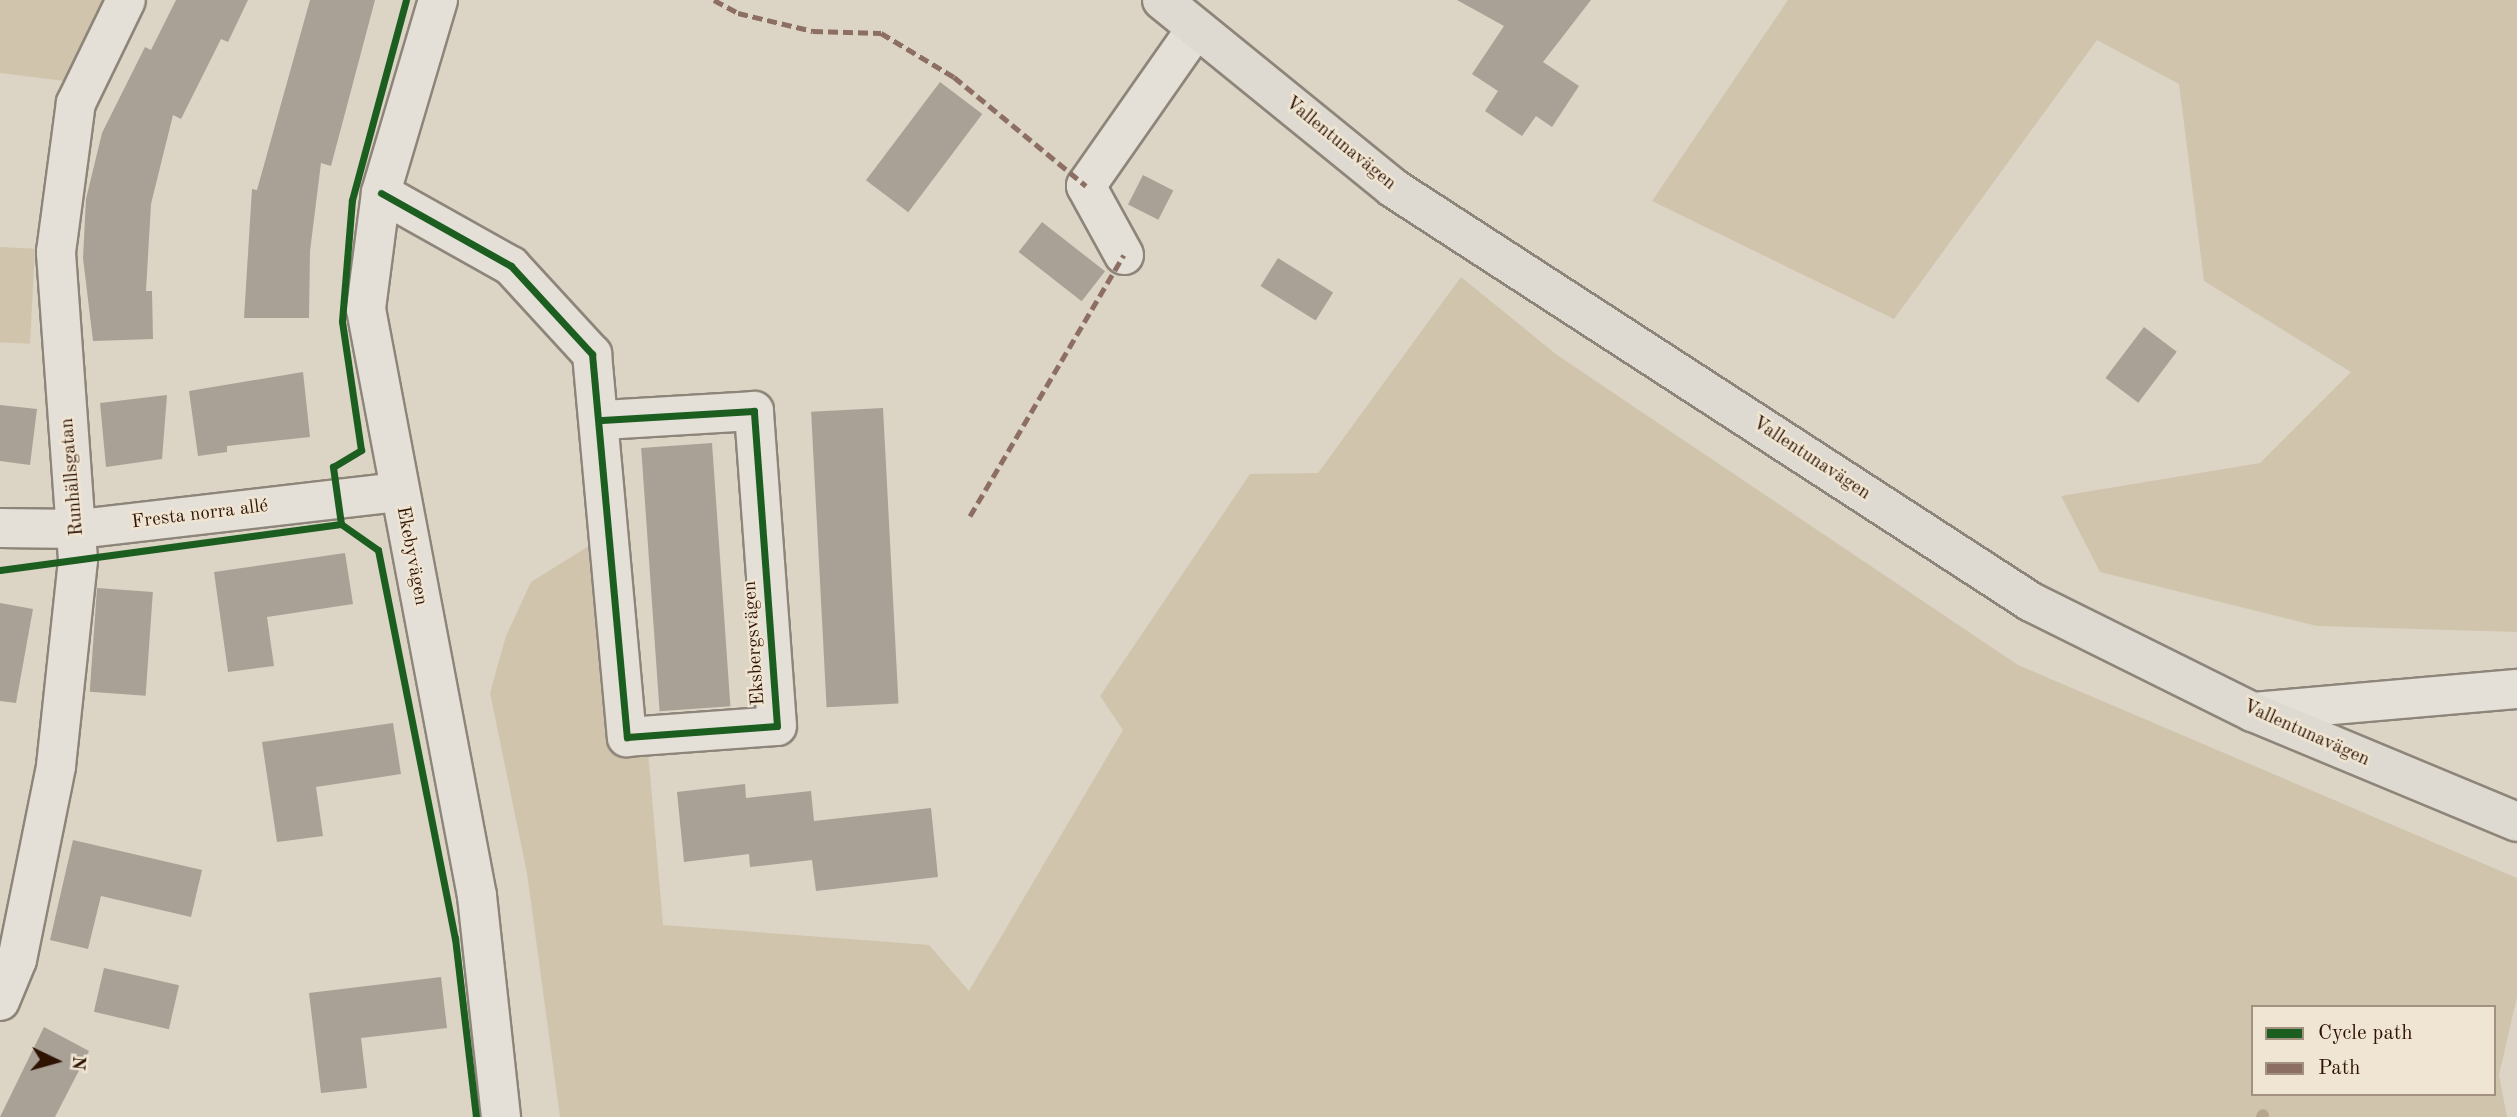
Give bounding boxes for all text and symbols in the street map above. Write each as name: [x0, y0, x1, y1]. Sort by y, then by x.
street label: Vallentunavägen: [1280, 92, 1400, 196]
street label: Vallentunavägen: [1748, 412, 1874, 506]
street label: Runhällsgatan: [56, 417, 90, 537]
street label: Fresta norra allé: [130, 495, 270, 535]
street label: Ekebyvägen: [390, 505, 432, 607]
street label: Eksbergsvägen: [739, 580, 771, 706]
street label: Vallentunavägen: [2239, 696, 2373, 772]
legend: [2251, 1005, 2496, 1096]
text: Cycle path: [2318, 1023, 2413, 1044]
north arrow: [21, 1026, 91, 1096]
text: N: [67, 1055, 88, 1071]
text: Path: [2318, 1058, 2361, 1079]

